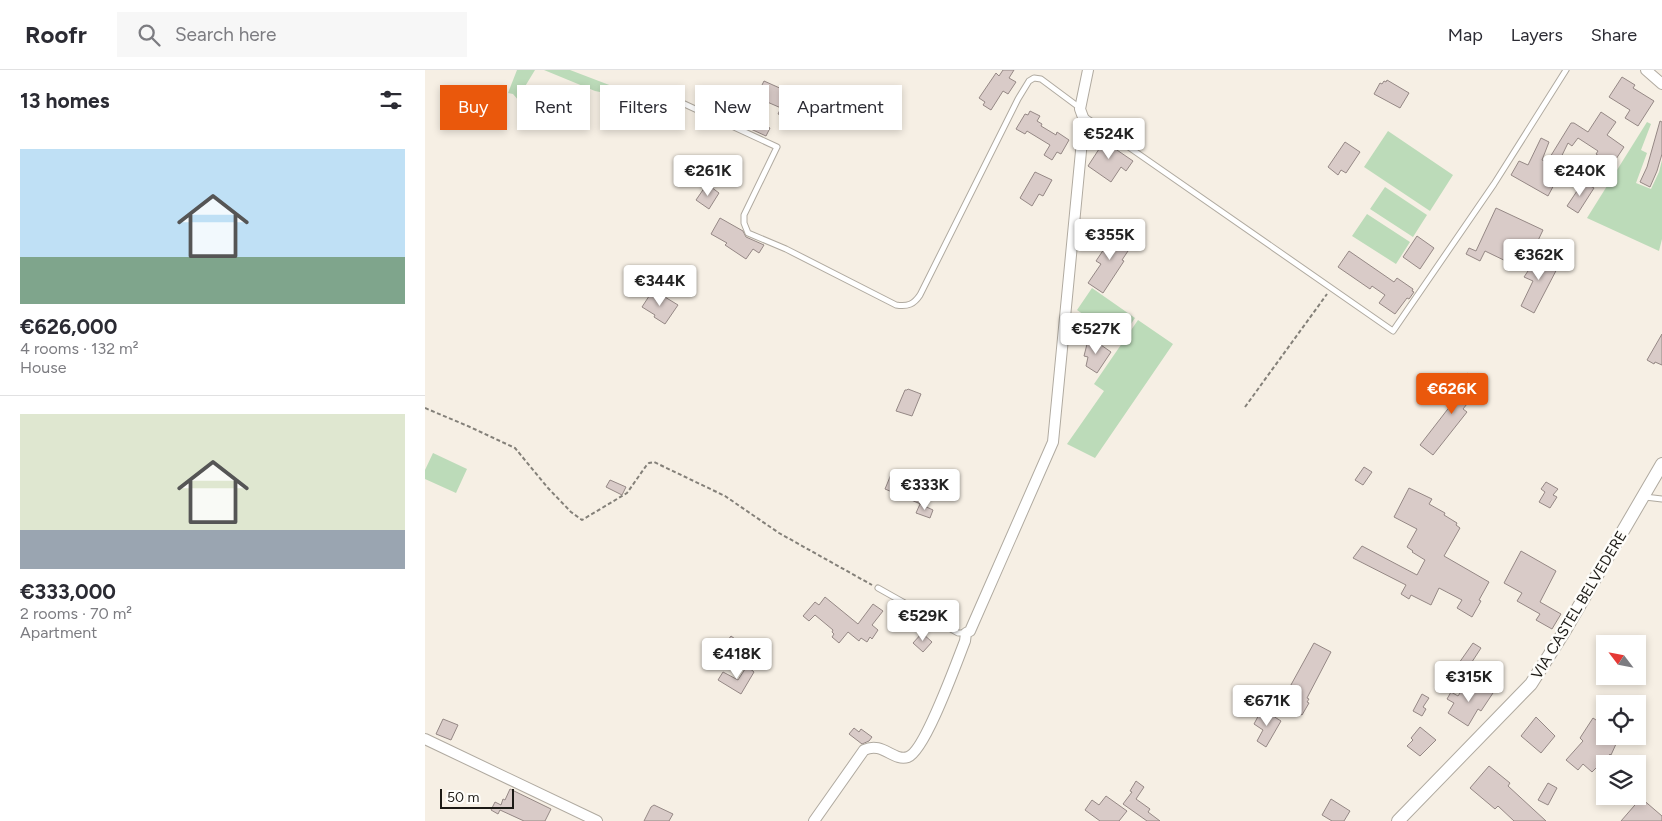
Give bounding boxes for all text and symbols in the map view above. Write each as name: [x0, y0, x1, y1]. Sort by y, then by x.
search box: [117, 12, 467, 57]
text: Roofr: [25, 20, 87, 49]
icon: search: [135, 21, 163, 49]
text: Search here: [175, 23, 276, 46]
text: Map: [1448, 24, 1483, 46]
text: Layers: [1511, 24, 1563, 46]
text: Share: [1591, 24, 1637, 46]
chip: Buy: [440, 85, 507, 130]
chip: Rent: [517, 85, 590, 130]
chip: Filters: [600, 85, 685, 130]
chip: New: [695, 85, 769, 130]
chip: Apartment: [779, 85, 902, 130]
icon: filters: [377, 86, 405, 114]
text: 13 homes: [20, 88, 109, 113]
pin: €524K: [1074, 118, 1144, 160]
text: €524K: [1084, 124, 1134, 143]
pin: €261K: [673, 154, 743, 197]
pin: €240K: [1545, 154, 1615, 197]
text: €261K: [684, 161, 732, 180]
text: €240K: [1554, 161, 1606, 180]
icon: home: [168, 181, 258, 271]
pin: €355K: [1075, 218, 1145, 261]
text: €355K: [1085, 225, 1135, 244]
pin: €362K: [1504, 238, 1574, 281]
text: €362K: [1514, 245, 1564, 264]
pin: €344K: [625, 264, 695, 307]
text: €344K: [635, 271, 685, 290]
pin: €527K: [1061, 312, 1131, 355]
text: €626,000: [20, 314, 117, 339]
text: €527K: [1071, 319, 1121, 338]
text: 4 rooms · 132 m²: [20, 339, 139, 358]
text: House: [20, 358, 66, 377]
pin: €626K: [1417, 372, 1487, 415]
text: €626K: [1427, 379, 1477, 398]
icon: home: [168, 447, 258, 537]
pin: €333K: [890, 468, 960, 511]
text: €333K: [901, 475, 949, 494]
street label: VIA CASTEL BELVEDERE: [1528, 528, 1630, 682]
text: €333,000: [20, 579, 116, 604]
pin: €529K: [888, 600, 958, 642]
text: 2 rooms · 70 m²: [20, 604, 132, 623]
text: €529K: [898, 606, 948, 625]
text: Apartment: [20, 623, 97, 642]
north arrow: [1596, 635, 1646, 685]
map controls: [1596, 635, 1646, 805]
pin: €418K: [702, 638, 772, 680]
text: €418K: [713, 644, 761, 663]
pin: €315K: [1434, 660, 1504, 703]
text: €315K: [1446, 667, 1492, 686]
pin: €671K: [1232, 684, 1302, 727]
text: €671K: [1244, 691, 1290, 710]
button: locate: [1596, 695, 1646, 745]
button: layers: [1596, 755, 1646, 805]
scale bar: [440, 786, 514, 809]
text: 50 m: [447, 789, 479, 806]

